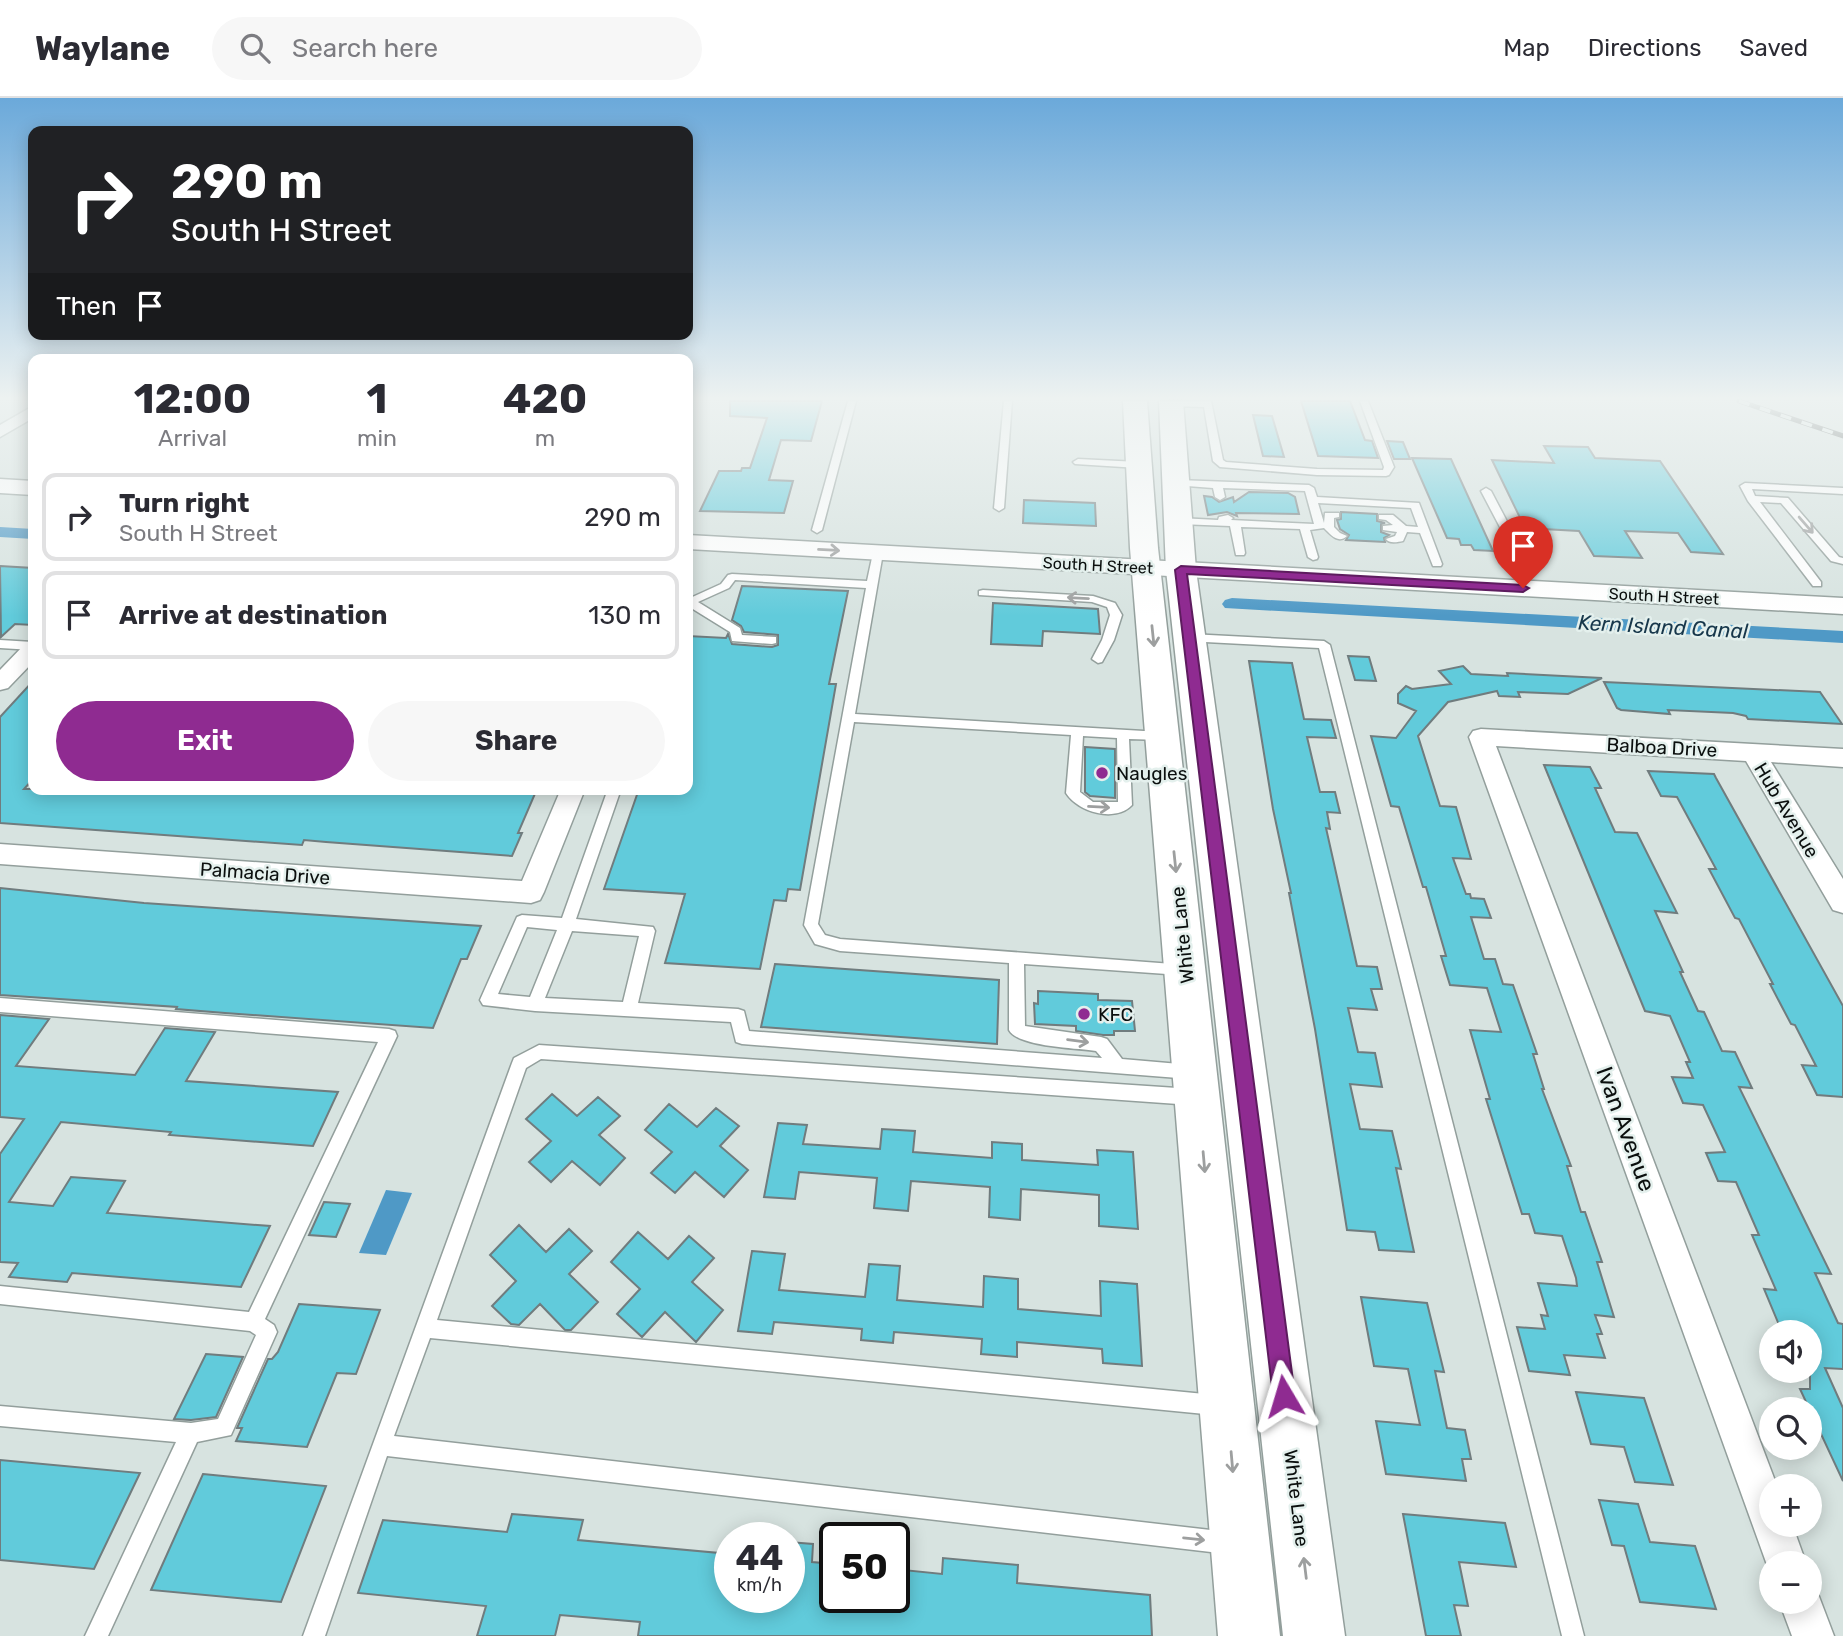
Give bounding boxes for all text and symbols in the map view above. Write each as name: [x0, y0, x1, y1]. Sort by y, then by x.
search box: [212, 17, 702, 80]
text: Waylane: [35, 29, 170, 68]
icon: search: [236, 29, 274, 67]
text: Search here: [292, 33, 438, 64]
text: Map: [1503, 34, 1550, 62]
text: Directions: [1588, 34, 1701, 62]
text: Saved: [1739, 34, 1808, 62]
text: 290 m: [171, 152, 323, 210]
icon: right: [56, 154, 147, 245]
text: South H Street: [171, 211, 392, 249]
icon: arrive: [131, 287, 169, 325]
text: Then: [56, 291, 117, 322]
text: 12:00: [134, 374, 251, 424]
text: 1: [367, 374, 387, 424]
text: 420: [503, 374, 587, 424]
text: Arrival: [158, 424, 227, 452]
text: min: [357, 424, 397, 452]
text: m: [535, 424, 555, 452]
text: Turn right: [119, 488, 249, 519]
icon: right: [60, 498, 98, 536]
text: 290 m: [584, 502, 661, 533]
pin: [1493, 516, 1553, 588]
one-way arrow: [1798, 516, 1814, 534]
text: South H Street: [119, 519, 278, 547]
icon: arrive: [1504, 527, 1542, 565]
one-way arrow: [818, 544, 841, 557]
street label: South H Street: [1042, 553, 1154, 578]
street label: South H Street: [1608, 584, 1720, 609]
one-way arrow: [1066, 592, 1089, 605]
icon: arrive: [60, 596, 98, 634]
text: Arrive at destination: [119, 600, 387, 631]
text: 130 m: [588, 600, 661, 631]
water label: Kern Island Canal: [1577, 610, 1749, 643]
one-way arrow: [1147, 624, 1160, 647]
button: Exit: [56, 701, 354, 781]
button: Share: [368, 701, 665, 781]
street label: Balboa Drive: [1606, 733, 1718, 762]
street label: Hub Avenue: [1749, 758, 1824, 862]
place label: Naugles: [1116, 762, 1187, 785]
marker: Naugles: [1094, 765, 1110, 781]
one-way arrow: [1087, 801, 1109, 814]
one-way arrow: [1169, 851, 1182, 873]
street label: Palmacia Drive: [199, 857, 331, 890]
street label: White Lane: [1166, 885, 1199, 985]
place label: KFC: [1098, 1003, 1133, 1026]
marker: KFC: [1076, 1006, 1092, 1022]
one-way arrow: [1066, 1035, 1089, 1048]
street label: Ivan Avenue: [1590, 1063, 1662, 1195]
one-way arrow: [1198, 1150, 1211, 1173]
map controls: [1759, 1320, 1822, 1614]
button: sound: [1759, 1320, 1822, 1383]
position arrow: [1247, 1359, 1321, 1433]
button: search: [1759, 1397, 1822, 1460]
street label: White Lane: [1279, 1448, 1314, 1548]
one-way arrow: [1226, 1450, 1239, 1472]
button: +: [1759, 1474, 1822, 1537]
speed limit sign: 50: [819, 1522, 910, 1613]
one-way arrow: [1182, 1533, 1204, 1546]
text: 44: [736, 1537, 783, 1579]
button: −: [1759, 1551, 1822, 1614]
one-way arrow: [1299, 1557, 1312, 1580]
text: km/h: [737, 1574, 782, 1596]

